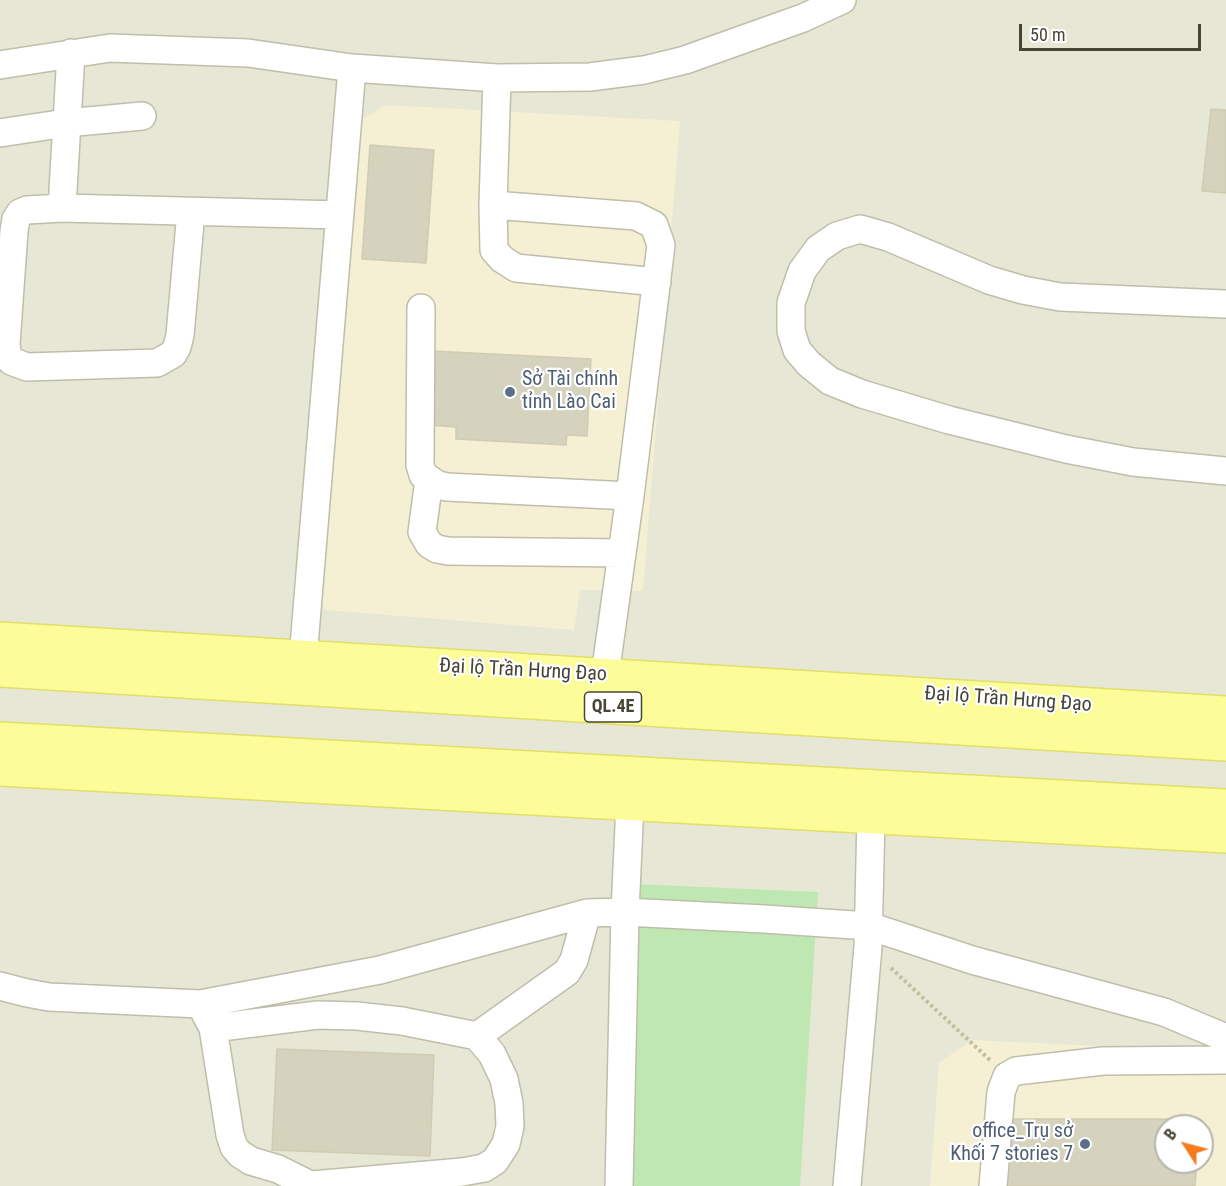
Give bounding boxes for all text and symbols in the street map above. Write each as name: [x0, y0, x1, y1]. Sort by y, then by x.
scale bar: [1022, 12, 1204, 50]
text: 50 m: [1030, 24, 1065, 45]
place label: Sở Tài chính tỉnh Lào Cai: [522, 368, 618, 415]
marker: Sở Tài chính tỉnh Lào Cai: [503, 385, 517, 399]
street label: Đại lộ Trần Hưng Đạo: [439, 655, 607, 687]
street label: Đại lộ Trần Hưng Đạo: [923, 682, 1093, 718]
road number: QL.4E: [584, 692, 642, 722]
north arrow: [1154, 1114, 1214, 1174]
place label: office_Trụ sở Khối 7 stories 7: [950, 1120, 1073, 1167]
text: B: [1160, 1125, 1181, 1144]
marker: office_Trụ sở Khối 7 stories 7: [1078, 1137, 1092, 1151]

